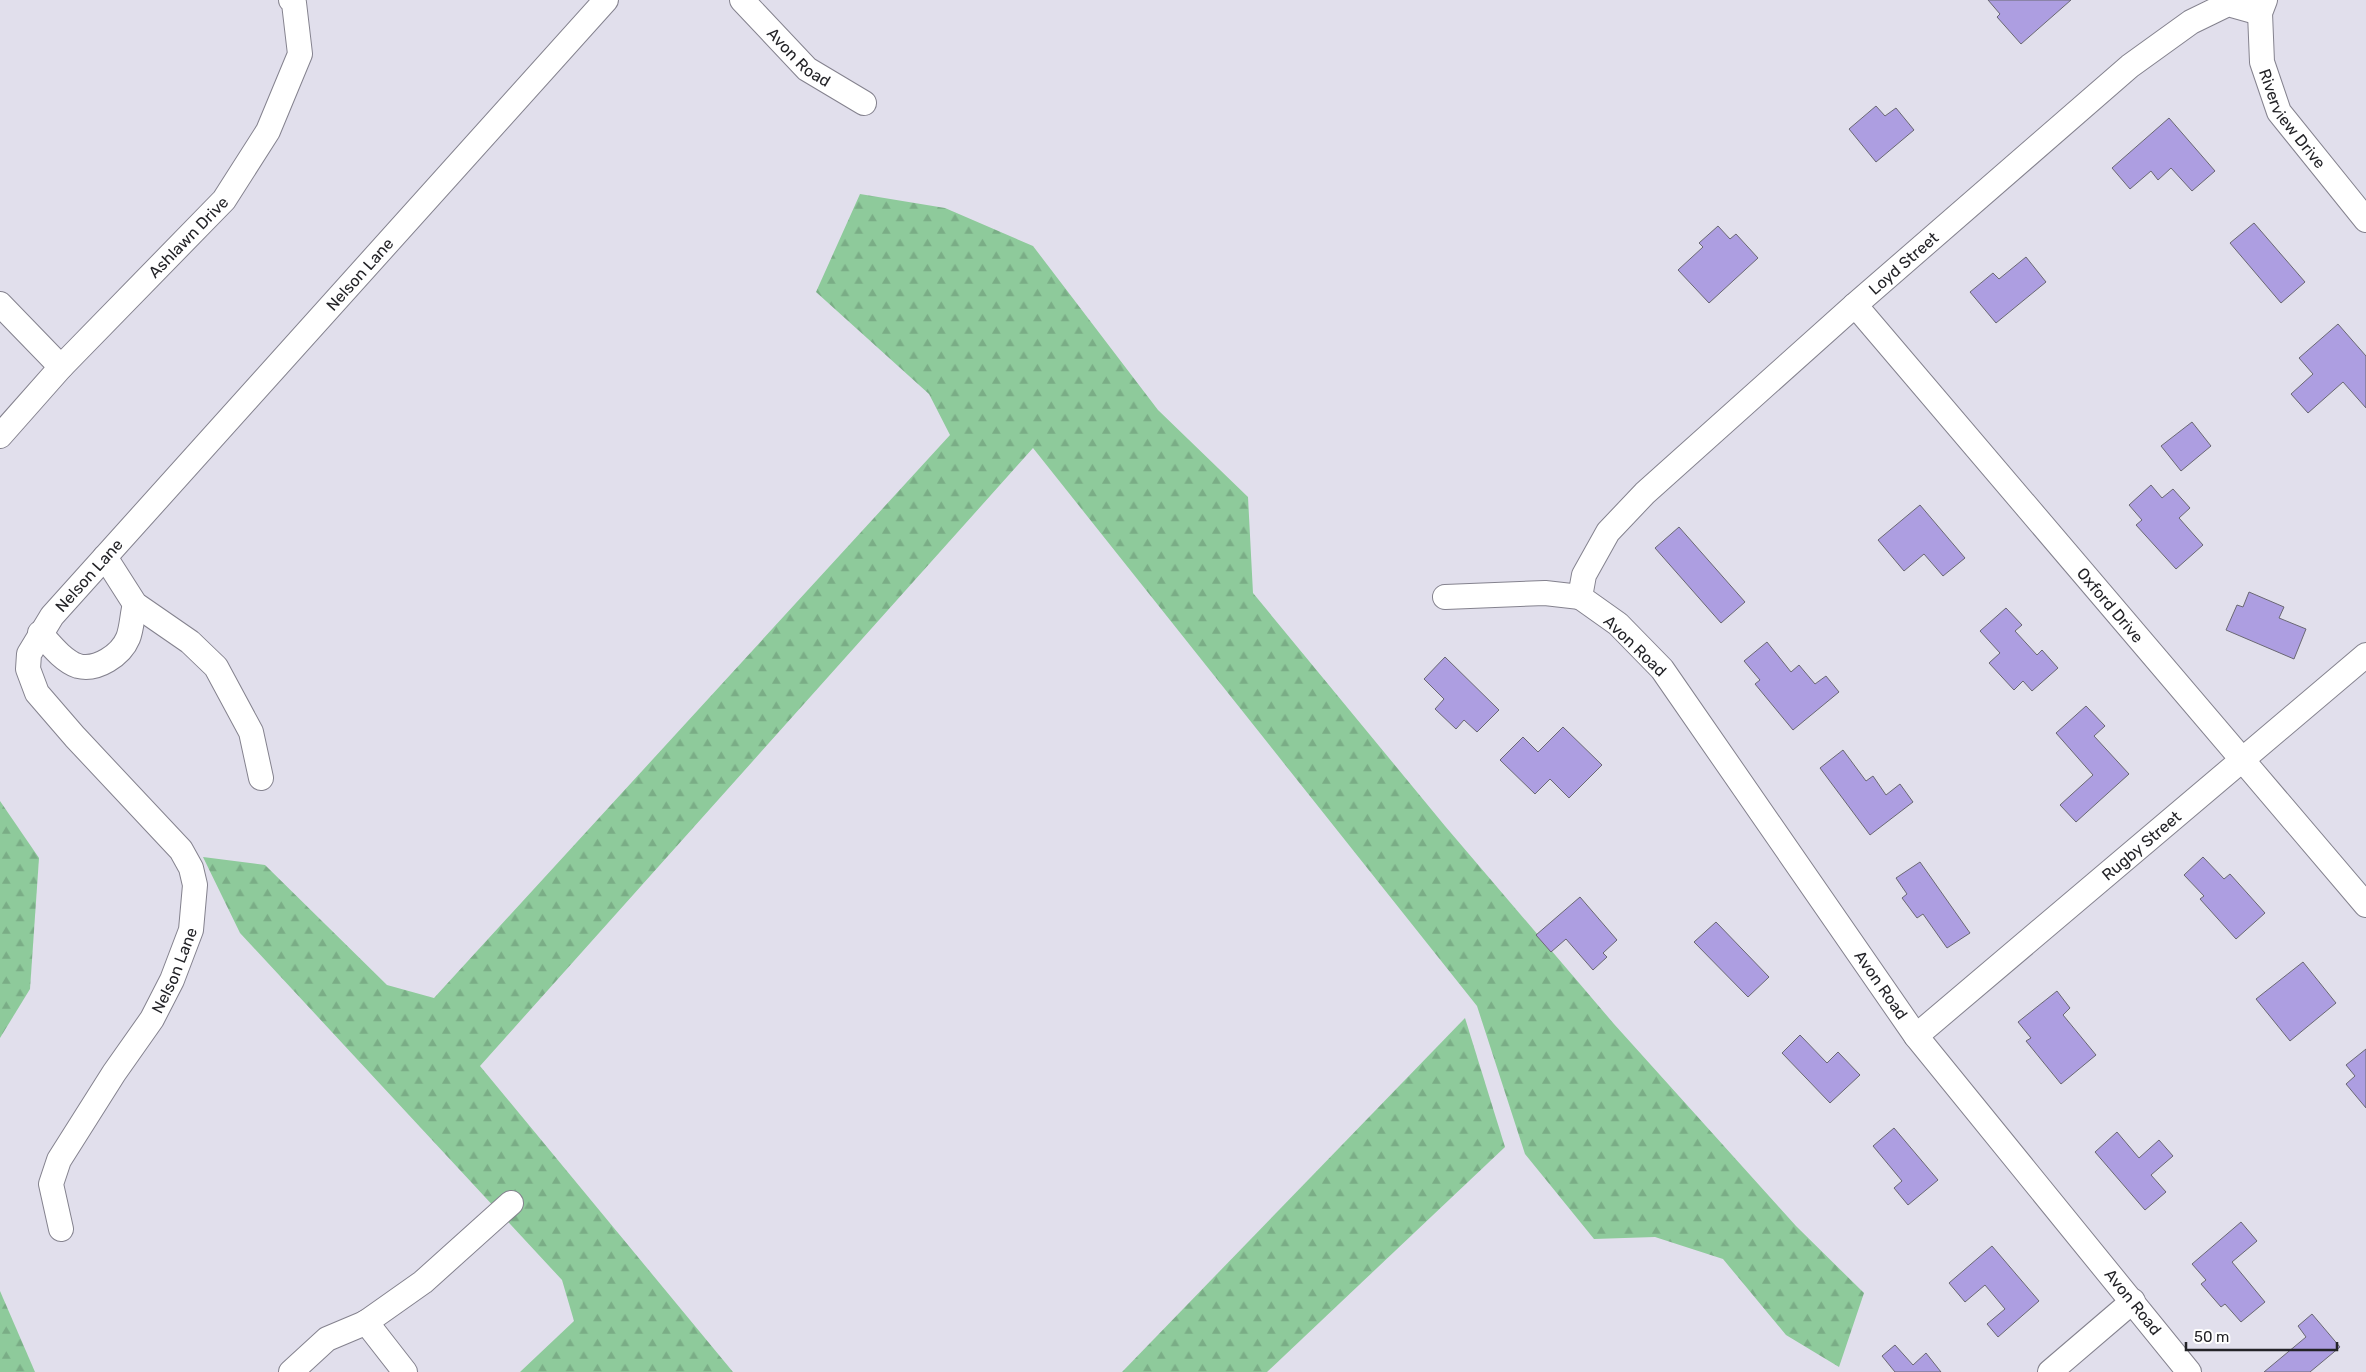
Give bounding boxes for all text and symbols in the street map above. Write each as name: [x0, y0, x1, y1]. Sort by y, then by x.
street label: Avon Road: [763, 23, 834, 90]
street label: Riverview Drive: [2256, 66, 2330, 172]
street label: Ashlawn Drive: [144, 192, 232, 282]
street label: Loyd Street: [1865, 228, 1942, 298]
street label: Nelson Lane: [322, 234, 397, 314]
street label: Nelson Lane: [51, 535, 126, 616]
street label: Oxford Drive: [2073, 564, 2148, 646]
street label: Avon Road: [1600, 612, 1670, 680]
street label: Rugby Street: [2098, 807, 2185, 884]
street label: Nelson Lane: [147, 925, 201, 1016]
street label: Avon Road: [1850, 947, 1912, 1023]
street label: Avon Road: [2101, 1265, 2165, 1339]
scale bar: [2186, 1320, 2337, 1352]
text: 50 m: [2194, 1328, 2229, 1346]

